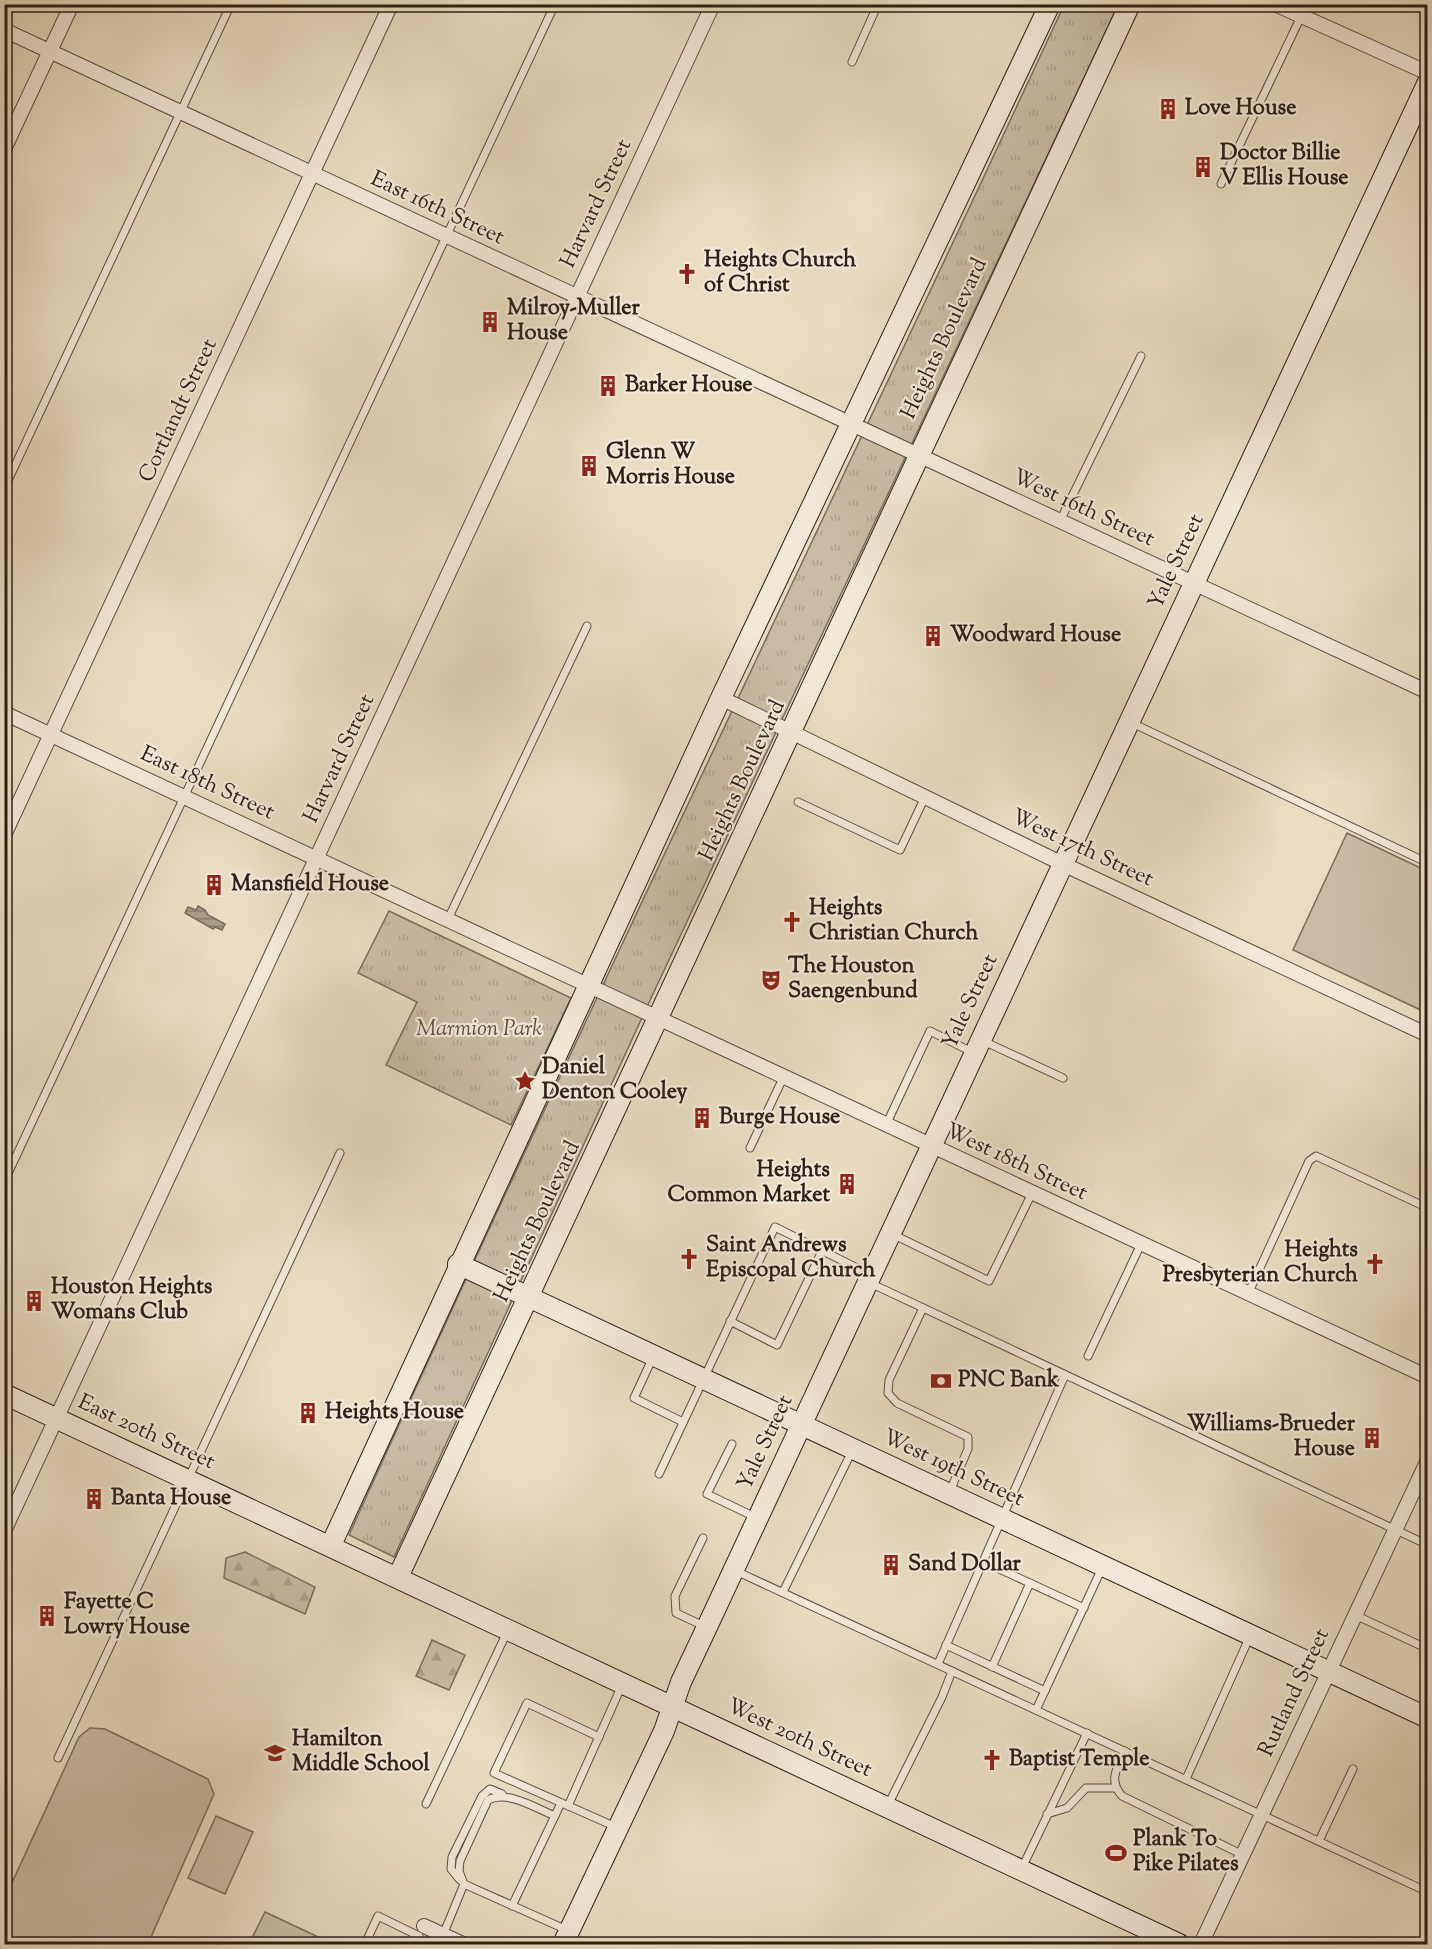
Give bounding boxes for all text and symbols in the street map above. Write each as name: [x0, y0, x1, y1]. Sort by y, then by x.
place label: Love House: [1185, 93, 1296, 125]
building icon: Love House: [1156, 97, 1180, 121]
street label: Harvard Street: [553, 134, 641, 274]
place label: Doctor Billie V Ellis House: [1220, 138, 1349, 195]
building icon: Doctor Billie V Ellis House: [1191, 155, 1215, 179]
street label: East 16th Street: [365, 164, 510, 254]
place label: Heights Church of Christ: [704, 245, 856, 302]
street label: Heights Boulevard: [894, 253, 996, 425]
church icon: Heights Church of Christ: [675, 262, 699, 286]
place label: Milroy-Muller House: [507, 293, 641, 350]
building icon: Milroy-Muller House: [478, 310, 502, 334]
street label: Cortlandt Street: [132, 333, 226, 488]
place label: Barker House: [625, 370, 753, 402]
building icon: Barker House: [596, 374, 620, 398]
place label: Glenn W Morris House: [606, 437, 735, 494]
building icon: Glenn W Morris House: [577, 454, 601, 478]
street label: West 16th Street: [1007, 462, 1160, 556]
street label: Yale Street: [1141, 509, 1213, 615]
place label: Woodward House: [950, 620, 1121, 652]
building icon: Woodward House: [921, 624, 945, 648]
street label: Harvard Street: [296, 689, 384, 829]
street label: Heights Boulevard: [692, 695, 794, 867]
street label: East 18th Street: [135, 739, 280, 829]
street label: West 17th Street: [1006, 802, 1159, 896]
place label: Mansfield House: [231, 869, 389, 901]
building icon: Mansfield House: [202, 873, 226, 897]
place label: Heights Christian Church: [809, 893, 978, 950]
church icon: Heights Christian Church: [780, 910, 804, 934]
street label: Yale Street: [935, 949, 1007, 1055]
place label: The Houston Saengenbund: [788, 951, 918, 1008]
theatre icon: The Houston Saengenbund: [759, 968, 783, 992]
park label: Marmion Park: [416, 1014, 542, 1046]
place label: Daniel Denton Cooley: [542, 1052, 688, 1109]
place icon: Daniel Denton Cooley: [513, 1069, 537, 1093]
place label: Burge House: [719, 1102, 840, 1134]
building icon: Burge House: [690, 1106, 714, 1130]
street label: West 18th Street: [940, 1116, 1093, 1210]
street label: Heights Boulevard: [487, 1136, 589, 1308]
place label: Heights Common Market: [668, 1155, 830, 1212]
building icon: Heights Common Market: [835, 1172, 859, 1196]
place label: Saint Andrews Episcopal Church: [706, 1230, 876, 1287]
place label: Heights Presbyterian Church: [1162, 1235, 1358, 1292]
church icon: Saint Andrews Episcopal Church: [677, 1247, 701, 1271]
church icon: Heights Presbyterian Church: [1363, 1252, 1387, 1276]
place label: Houston Heights Womans Club: [51, 1272, 213, 1329]
building icon: Houston Heights Womans Club: [22, 1289, 46, 1313]
place label: PNC Bank: [958, 1365, 1059, 1397]
bank icon: PNC Bank: [929, 1369, 953, 1393]
street label: East 20th Street: [72, 1387, 220, 1479]
street label: Yale Street: [730, 1390, 802, 1496]
place label: Heights House: [325, 1397, 464, 1429]
building icon: Heights House: [296, 1401, 320, 1425]
place label: Williams-Brueder House: [1187, 1409, 1356, 1466]
street label: West 19th Street: [877, 1422, 1030, 1516]
building icon: Williams-Brueder House: [1360, 1426, 1384, 1450]
place label: Banta House: [111, 1483, 231, 1515]
building icon: Banta House: [82, 1487, 106, 1511]
place label: Sand Dollar: [908, 1549, 1022, 1581]
building icon: Sand Dollar: [879, 1553, 903, 1577]
place label: Fayette C Lowry House: [64, 1587, 190, 1644]
building icon: Fayette C Lowry House: [35, 1604, 59, 1628]
street label: Rutland Street: [1251, 1623, 1339, 1762]
street label: West 20th Street: [721, 1691, 877, 1787]
place label: Hamilton Middle School: [292, 1724, 430, 1781]
school or university icon: Hamilton Middle School: [263, 1741, 287, 1765]
place label: Baptist Temple: [1009, 1744, 1150, 1776]
church icon: Baptist Temple: [980, 1748, 1004, 1772]
place label: Plank To Pike Pilates: [1133, 1824, 1239, 1881]
sports icon: Plank To Pike Pilates: [1104, 1841, 1128, 1865]

